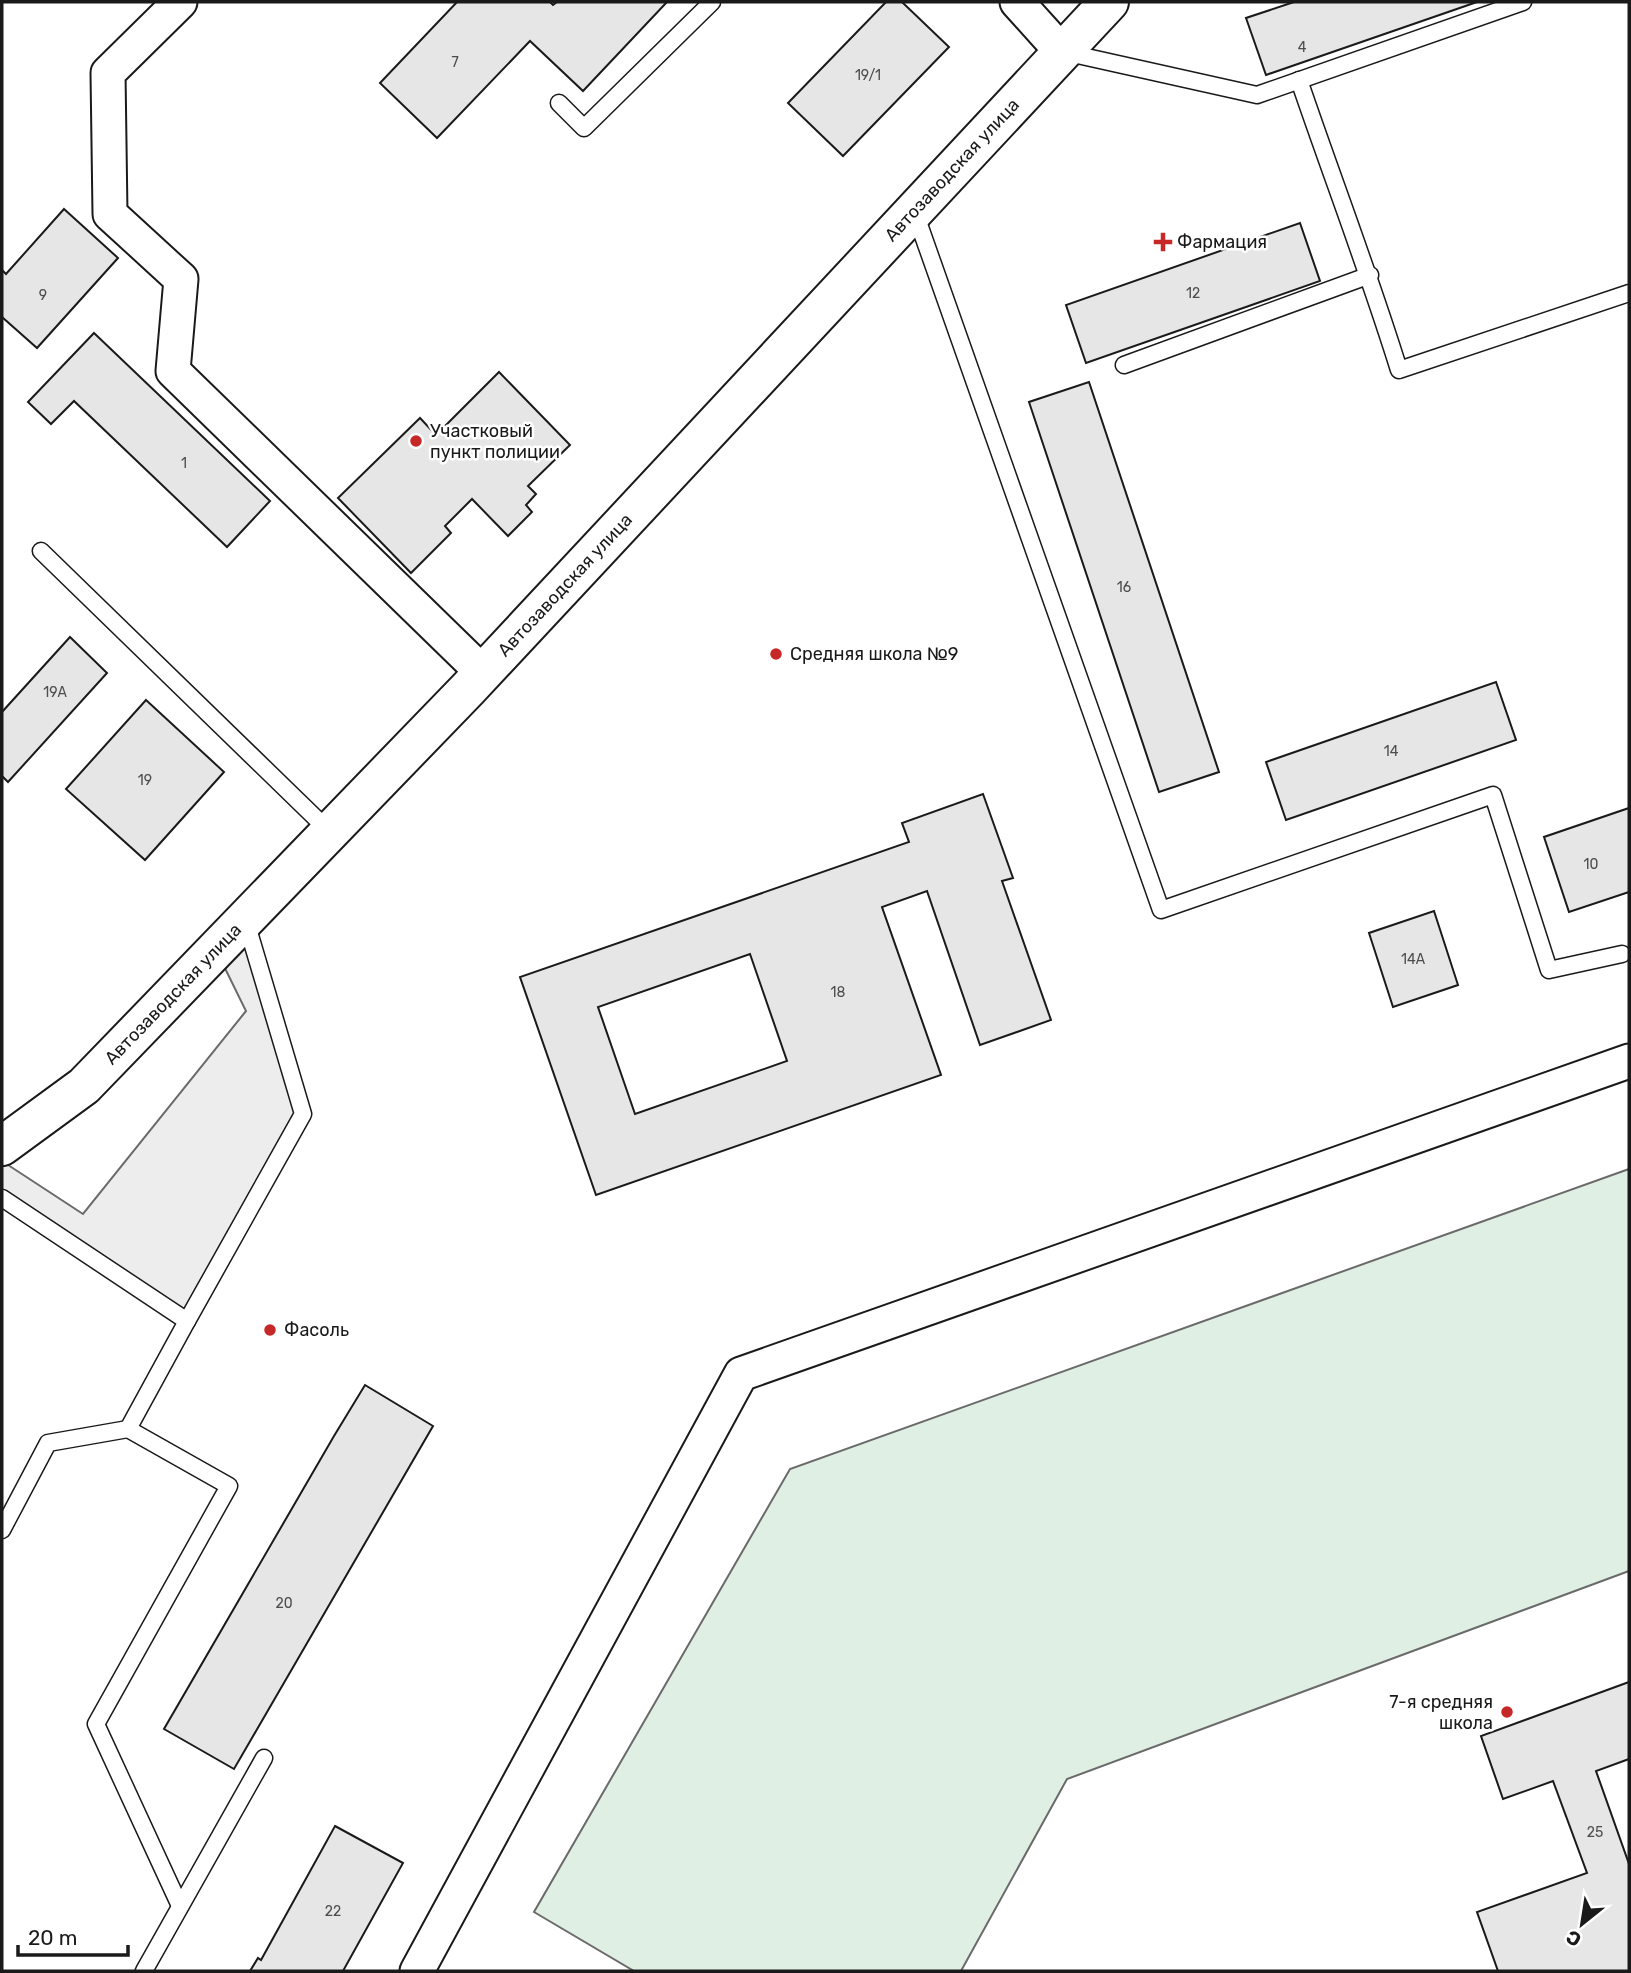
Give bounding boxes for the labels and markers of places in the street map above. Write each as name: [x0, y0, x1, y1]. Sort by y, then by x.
place label: Фармация: [1177, 231, 1267, 253]
marker: Фармация: [1155, 234, 1171, 250]
place label: Участковый пункт полиции: [430, 420, 560, 463]
marker: Участковый пункт полиции: [408, 433, 424, 449]
place label: Средняя школа №9: [790, 643, 958, 665]
marker: Средняя школа №9: [768, 646, 784, 662]
place label: Фасоль: [284, 1319, 349, 1341]
marker: Фасоль: [262, 1322, 278, 1338]
place label: 7-я средняя школа: [1389, 1691, 1493, 1734]
marker: 7-я средняя школа: [1499, 1704, 1515, 1720]

